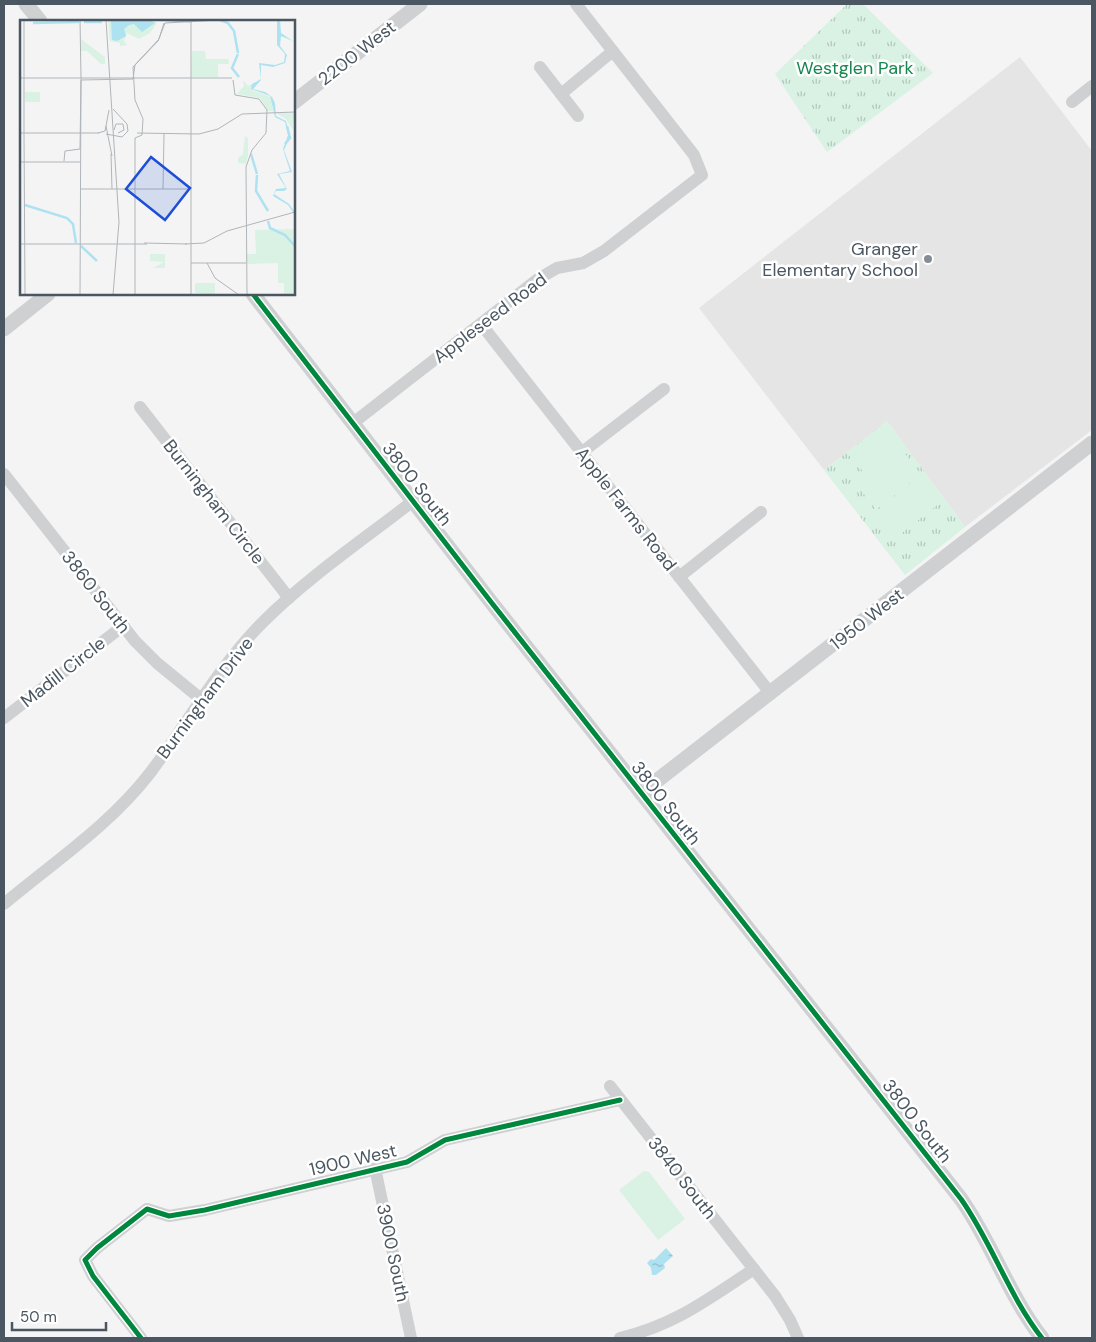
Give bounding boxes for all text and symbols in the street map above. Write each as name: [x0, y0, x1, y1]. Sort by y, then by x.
street label: 2200 West: [313, 15, 401, 91]
inset map: [20, 20, 295, 295]
park label: Westglen Park: [796, 56, 914, 80]
place label: Granger Elementary School: [762, 237, 918, 282]
marker: Granger Elementary School: [922, 253, 934, 265]
street label: Appleseed Road: [428, 267, 552, 369]
street label: Burningham Circle: [158, 435, 270, 569]
street label: 3800 South: [377, 437, 457, 531]
street label: Apple Farms Road: [570, 442, 682, 576]
street label: 3860 South: [56, 546, 136, 638]
street label: 1950 West: [825, 583, 909, 655]
street label: Madill Circle: [16, 631, 110, 713]
street label: Burningham Drive: [151, 632, 259, 764]
street label: 3800 South: [626, 756, 706, 850]
street label: 3800 South: [877, 1074, 957, 1168]
street label: 3840 South: [642, 1132, 722, 1224]
street label: 1900 West: [307, 1138, 399, 1182]
street label: 3900 South: [371, 1202, 415, 1304]
scale bar: [12, 1300, 106, 1332]
text: 50 m: [20, 1307, 57, 1327]

